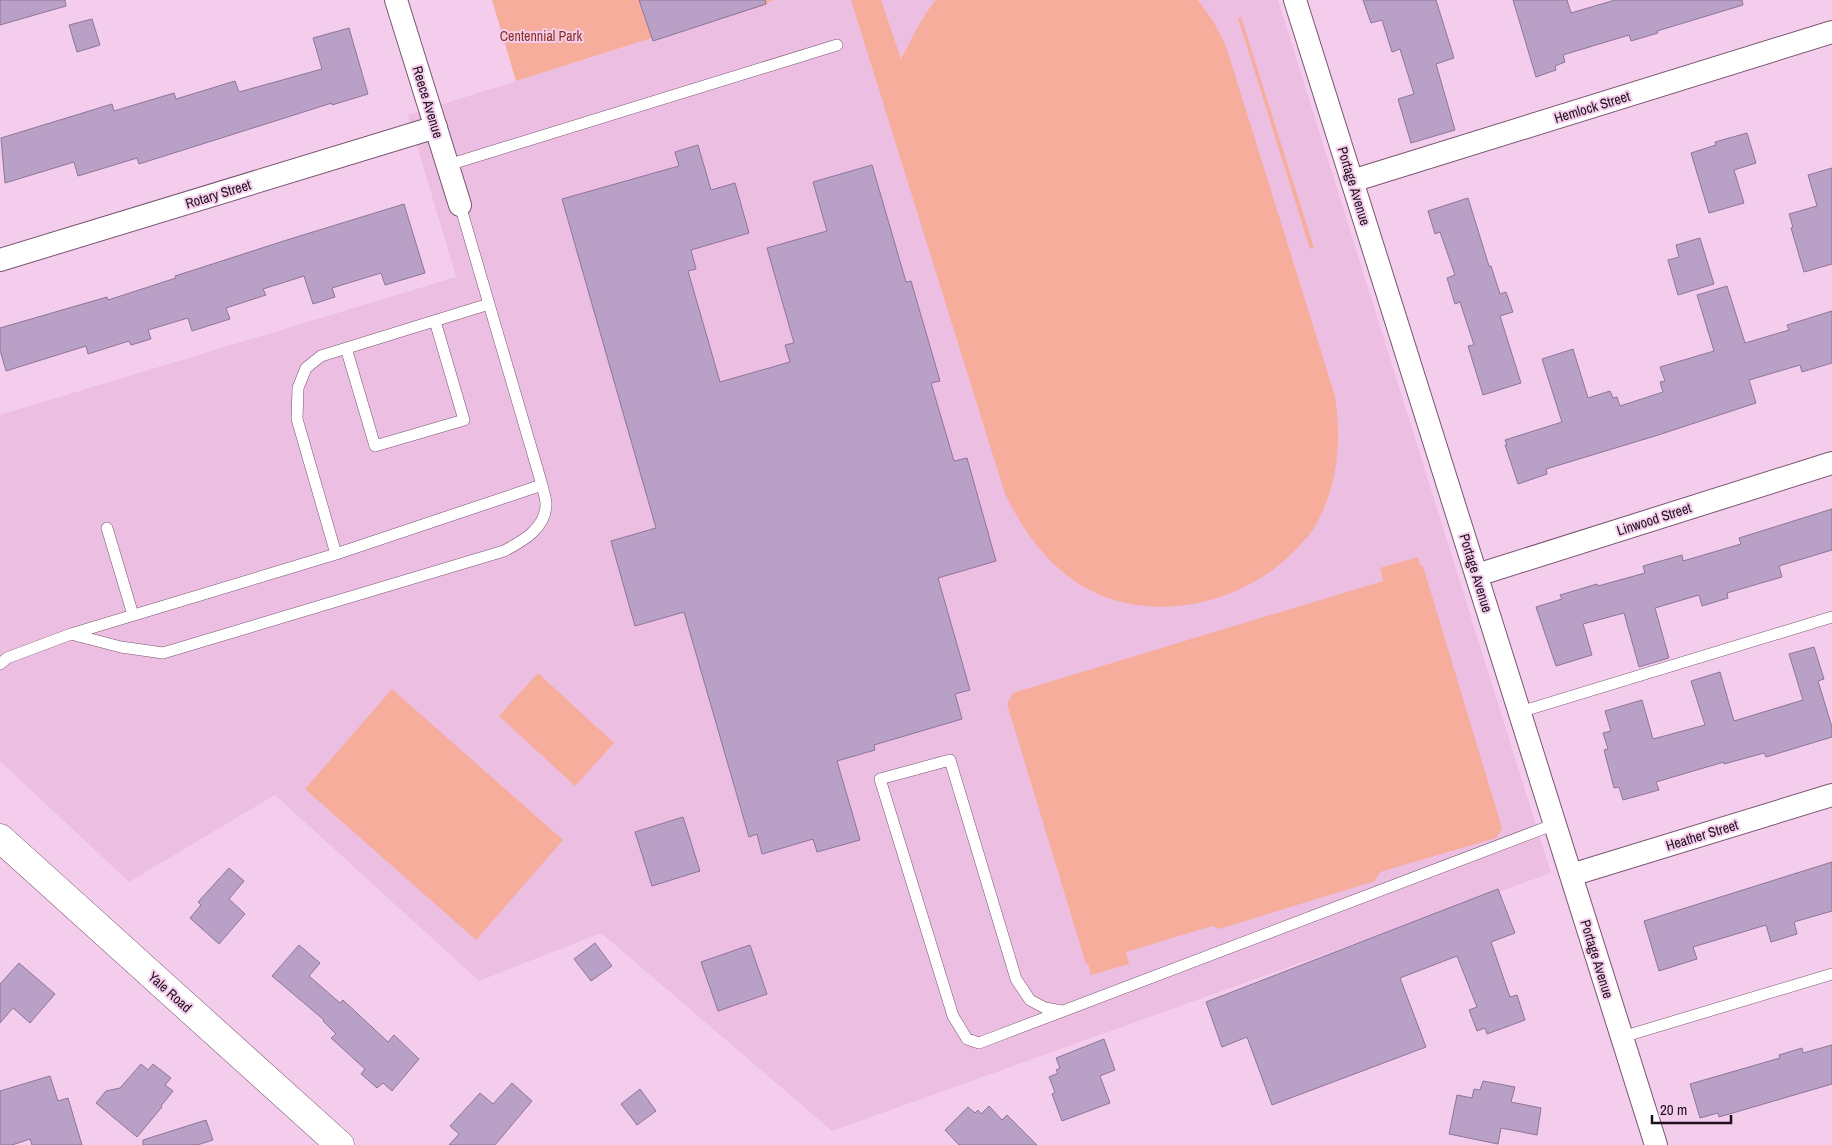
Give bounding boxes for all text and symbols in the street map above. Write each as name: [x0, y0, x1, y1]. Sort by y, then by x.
park label: Centennial Park: [500, 27, 582, 45]
street label: Reece Avenue: [409, 64, 447, 140]
street label: Hemlock Street: [1552, 87, 1632, 127]
street label: Portage Avenue: [1333, 144, 1375, 228]
street label: Rotary Street: [183, 176, 253, 212]
street label: Linwood Street: [1614, 499, 1694, 539]
street label: Portage Avenue: [1455, 531, 1497, 615]
street label: Heather Street: [1664, 815, 1740, 855]
street label: Portage Avenue: [1576, 917, 1618, 1001]
street label: Yale Road: [144, 968, 196, 1016]
scale bar: [1652, 1092, 1731, 1124]
text: 20 m: [1660, 1099, 1687, 1120]

